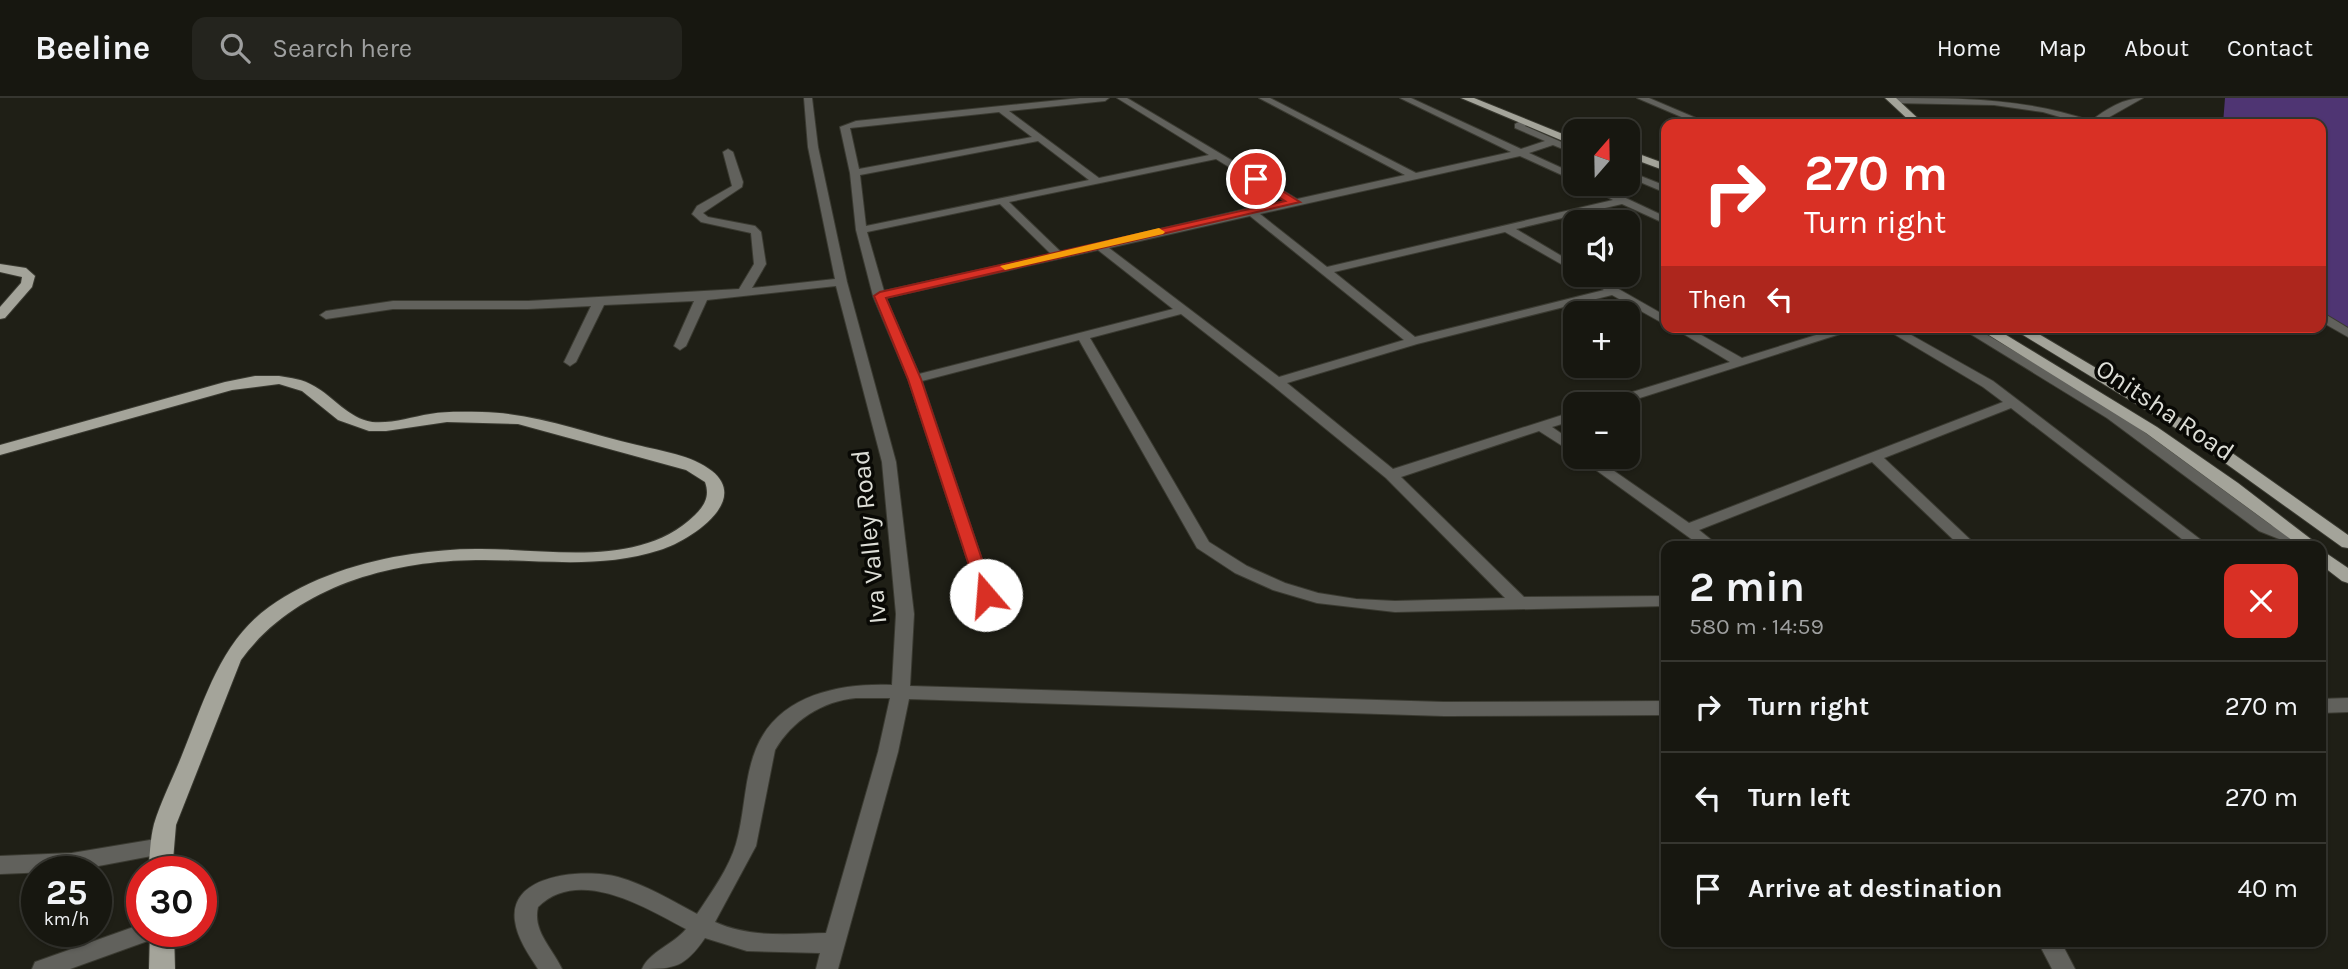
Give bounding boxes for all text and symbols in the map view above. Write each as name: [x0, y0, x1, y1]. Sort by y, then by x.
search box: [192, 17, 682, 80]
text: Beeline: [35, 29, 150, 67]
icon: search: [216, 29, 254, 67]
text: Search here: [272, 33, 412, 64]
text: Home: [1937, 34, 2001, 62]
text: Map: [2039, 34, 2086, 62]
text: About: [2124, 34, 2189, 62]
text: Contact: [2227, 34, 2313, 62]
north arrow: [1563, 119, 1640, 196]
map controls: [1563, 119, 1640, 469]
text: 270 m: [1804, 145, 1948, 202]
icon: right: [1689, 147, 1780, 238]
pin: [1226, 149, 1286, 209]
icon: arrive: [1237, 160, 1275, 198]
text: Turn right: [1804, 204, 1946, 241]
button: sound: [1563, 210, 1640, 287]
icon: left: [1761, 280, 1799, 318]
text: Then: [1689, 284, 1747, 315]
button: +: [1563, 301, 1640, 378]
street label: Onitsha Road: [2090, 352, 2240, 468]
button: −: [1563, 392, 1640, 469]
street label: Iva Valley Road: [844, 448, 894, 626]
position arrow: [949, 558, 1023, 632]
text: 2 min: [1689, 562, 1805, 612]
button: close: [2224, 564, 2298, 638]
text: 580 m · 14:59: [1689, 613, 1824, 640]
icon: right: [1689, 688, 1727, 726]
text: Turn right: [1748, 691, 1869, 722]
text: 270 m: [2225, 691, 2298, 722]
icon: left: [1689, 779, 1727, 817]
text: Turn left: [1748, 782, 1850, 813]
text: 270 m: [2225, 782, 2298, 813]
speed limit sign: 30: [126, 856, 217, 947]
icon: arrive: [1689, 870, 1727, 908]
text: 25: [46, 872, 87, 913]
text: Arrive at destination: [1748, 873, 2002, 904]
text: 40 m: [2238, 873, 2298, 904]
text: km/h: [44, 908, 89, 930]

